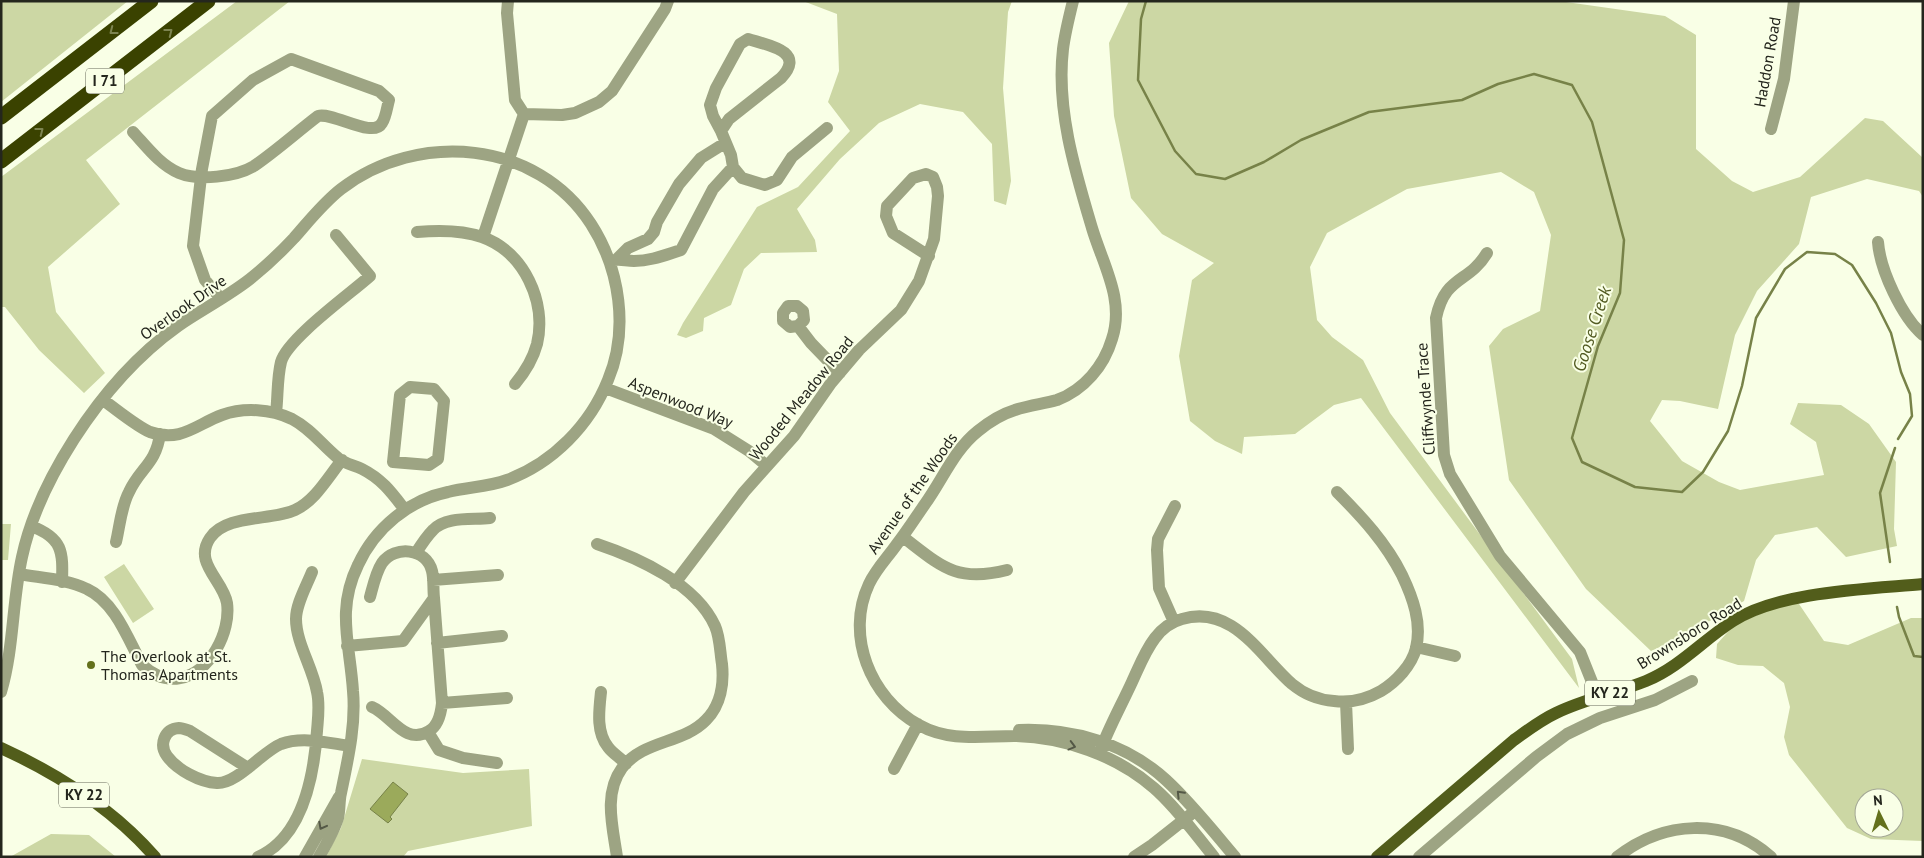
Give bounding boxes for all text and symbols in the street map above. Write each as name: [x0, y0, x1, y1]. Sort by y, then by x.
street label: Haddon Road: [1749, 15, 1785, 109]
one-way arrow: [109, 25, 119, 34]
one-way arrow: [163, 29, 173, 38]
road number: I 71: [86, 68, 124, 94]
one-way arrow: [34, 128, 44, 137]
street label: Overlook Drive: [136, 270, 230, 344]
water label: Goose Creek: [1567, 282, 1616, 375]
street label: Wooded Meadow Road: [745, 332, 857, 464]
street label: Cliffwynde Trace: [1411, 342, 1439, 456]
street label: Aspenwood Way: [626, 372, 737, 432]
street label: Avenue of the Woods: [863, 428, 961, 557]
street label: Brownsboro Road: [1633, 593, 1745, 673]
place label: The Overlook at St. Thomas Apartments: [101, 646, 238, 684]
marker: The Overlook at St. Thomas Apartments: [85, 659, 97, 671]
road number: KY 22: [1585, 680, 1635, 706]
one-way arrow: [1068, 740, 1076, 750]
road number: KY 22: [59, 782, 109, 808]
north arrow: [1854, 788, 1904, 838]
one-way arrow: [1177, 790, 1186, 799]
text: N: [1872, 791, 1883, 809]
one-way arrow: [318, 820, 328, 829]

